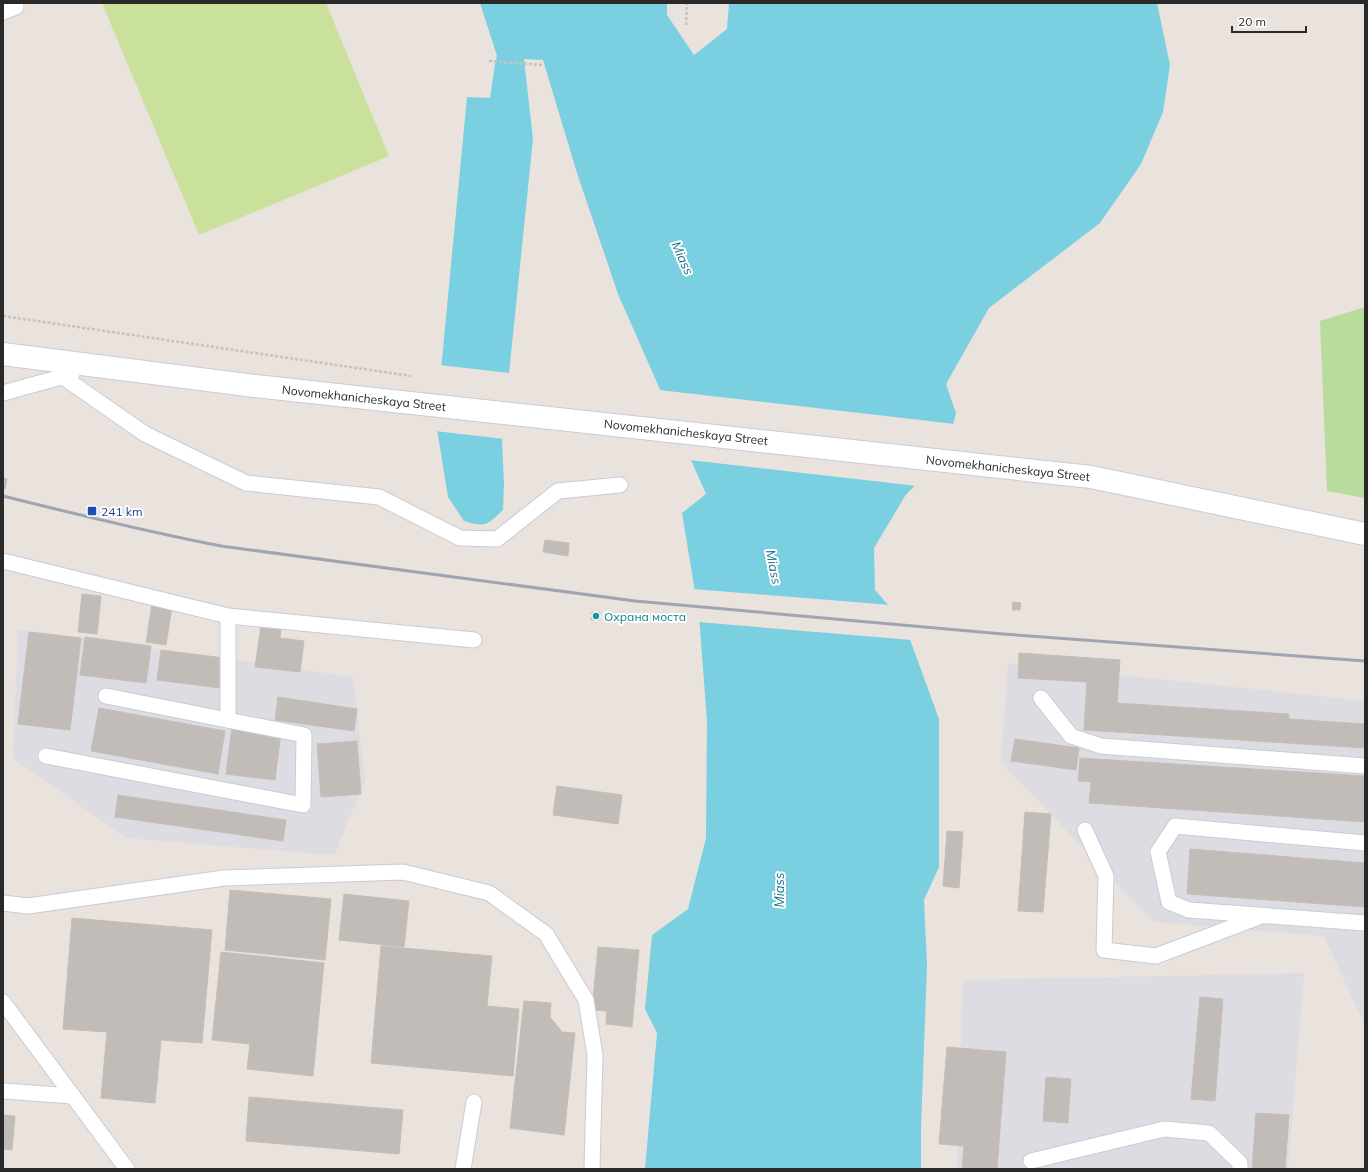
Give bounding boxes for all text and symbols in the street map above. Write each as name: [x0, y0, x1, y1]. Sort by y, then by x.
scale bar: [1232, 8, 1306, 34]
text: 20 m: [1238, 14, 1266, 29]
water label: Miass: [669, 239, 697, 277]
street label: Novomekhanicheskaya Street: [281, 382, 447, 414]
street label: Novomekhanicheskaya Street: [603, 416, 769, 448]
street label: Novomekhanicheskaya Street: [925, 452, 1091, 484]
place label: 241 km: [101, 504, 142, 519]
marker: 241 km: [86, 505, 98, 517]
water label: Miass: [763, 548, 785, 586]
place label: Охрана моста: [604, 609, 686, 624]
marker: Охрана моста: [591, 611, 601, 621]
water label: Miass: [771, 873, 787, 907]

